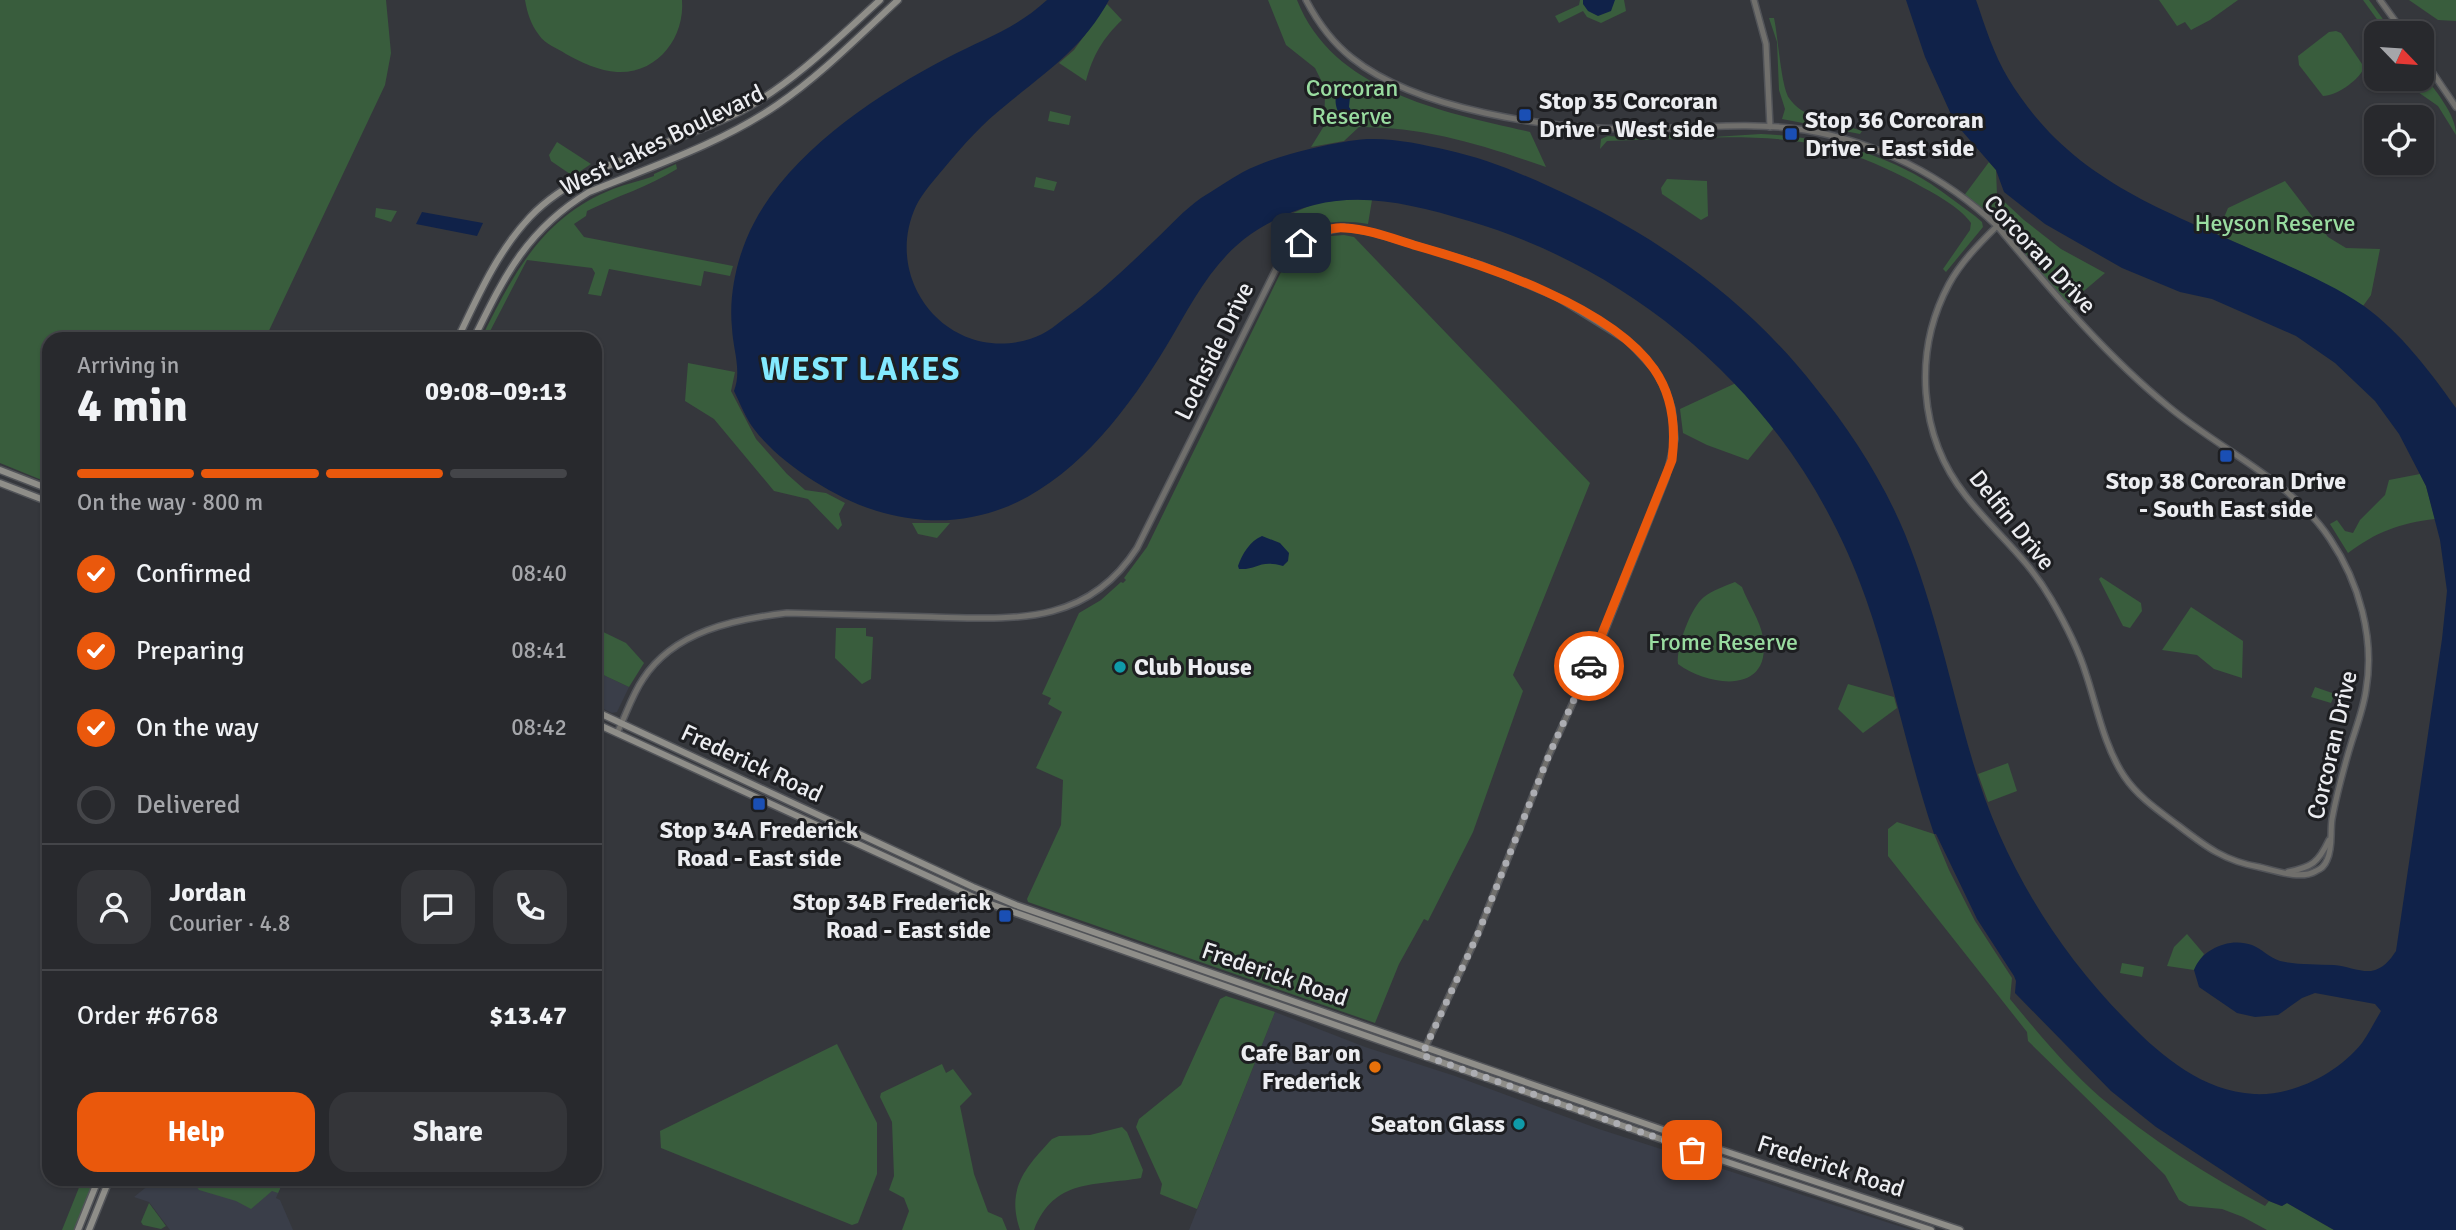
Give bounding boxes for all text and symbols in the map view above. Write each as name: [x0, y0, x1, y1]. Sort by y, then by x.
north arrow: [2364, 21, 2434, 91]
map controls: [2364, 21, 2434, 175]
park label: Corcoran Reserve: [1306, 73, 1398, 131]
street label: West Lakes Boulevard: [555, 78, 769, 202]
place label: Stop 35 Corcoran Drive - West side: [1539, 86, 1718, 144]
place label: Stop 36 Corcoran Drive - East side: [1805, 105, 1984, 163]
button: locate: [2364, 105, 2434, 175]
marker: Stop 35 Corcoran Drive - West side: [1517, 107, 1533, 123]
marker: Stop 36 Corcoran Drive - East side: [1783, 126, 1799, 142]
street label: Corcoran Drive: [1977, 188, 2103, 320]
park label: Heyson Reserve: [2194, 208, 2356, 238]
pin: [1271, 213, 1331, 273]
icon: home: [1282, 224, 1320, 262]
street label: Lochside Drive: [1168, 277, 1260, 425]
district label: WEST LAKES: [761, 350, 961, 389]
text: Arriving in: [77, 351, 179, 380]
text: 09:08–09:13: [425, 376, 567, 408]
text: 4 min: [77, 378, 188, 434]
marker: Stop 38 Corcoran Drive - South East side: [2218, 448, 2234, 464]
street label: Delfin Drive: [1962, 464, 2062, 576]
place label: Stop 38 Corcoran Drive - South East side: [2106, 466, 2346, 524]
text: On the way · 800 m: [77, 488, 263, 517]
icon: check: [77, 555, 115, 593]
text: Confirmed: [136, 558, 251, 590]
text: 08:40: [511, 559, 567, 588]
park label: Frome Reserve: [1648, 627, 1798, 657]
courier: [1554, 631, 1624, 701]
icon: check: [77, 632, 115, 670]
text: Preparing: [136, 635, 244, 667]
text: 08:41: [511, 636, 567, 665]
icon: car: [1570, 647, 1608, 685]
place label: Club House: [1134, 652, 1252, 682]
marker: Club House: [1112, 659, 1128, 675]
street label: Corcoran Drive: [2300, 668, 2364, 822]
icon: check: [77, 709, 115, 747]
text: On the way: [136, 712, 259, 744]
text: 08:42: [511, 713, 567, 742]
street label: Frederick Road: [676, 717, 828, 809]
text: Delivered: [136, 789, 241, 821]
marker: Stop 34A Frederick Road - East side: [751, 796, 767, 812]
place label: Stop 34A Frederick Road - East side: [660, 815, 859, 873]
button: person: [77, 870, 151, 944]
button: chat: [401, 870, 475, 944]
button: phone: [493, 870, 567, 944]
text: Jordan: [169, 877, 246, 909]
place label: Stop 34B Frederick Road - East side: [793, 887, 991, 945]
marker: Stop 34B Frederick Road - East side: [997, 908, 1013, 924]
text: Courier · 4.8: [169, 909, 290, 938]
street label: Frederick Road: [1198, 935, 1352, 1013]
text: Order #6768: [77, 1000, 218, 1032]
text: $13.47: [489, 1000, 567, 1032]
place label: Cafe Bar on Frederick: [1241, 1038, 1361, 1096]
marker: Cafe Bar on Frederick: [1367, 1059, 1383, 1075]
button: Help: [77, 1092, 315, 1172]
button: Share: [329, 1092, 567, 1172]
place label: Seaton Glass: [1371, 1109, 1505, 1139]
marker: Seaton Glass: [1511, 1116, 1527, 1132]
pin: [1662, 1120, 1722, 1180]
street label: Frederick Road: [1754, 1128, 1908, 1204]
icon: bag: [1673, 1131, 1711, 1169]

